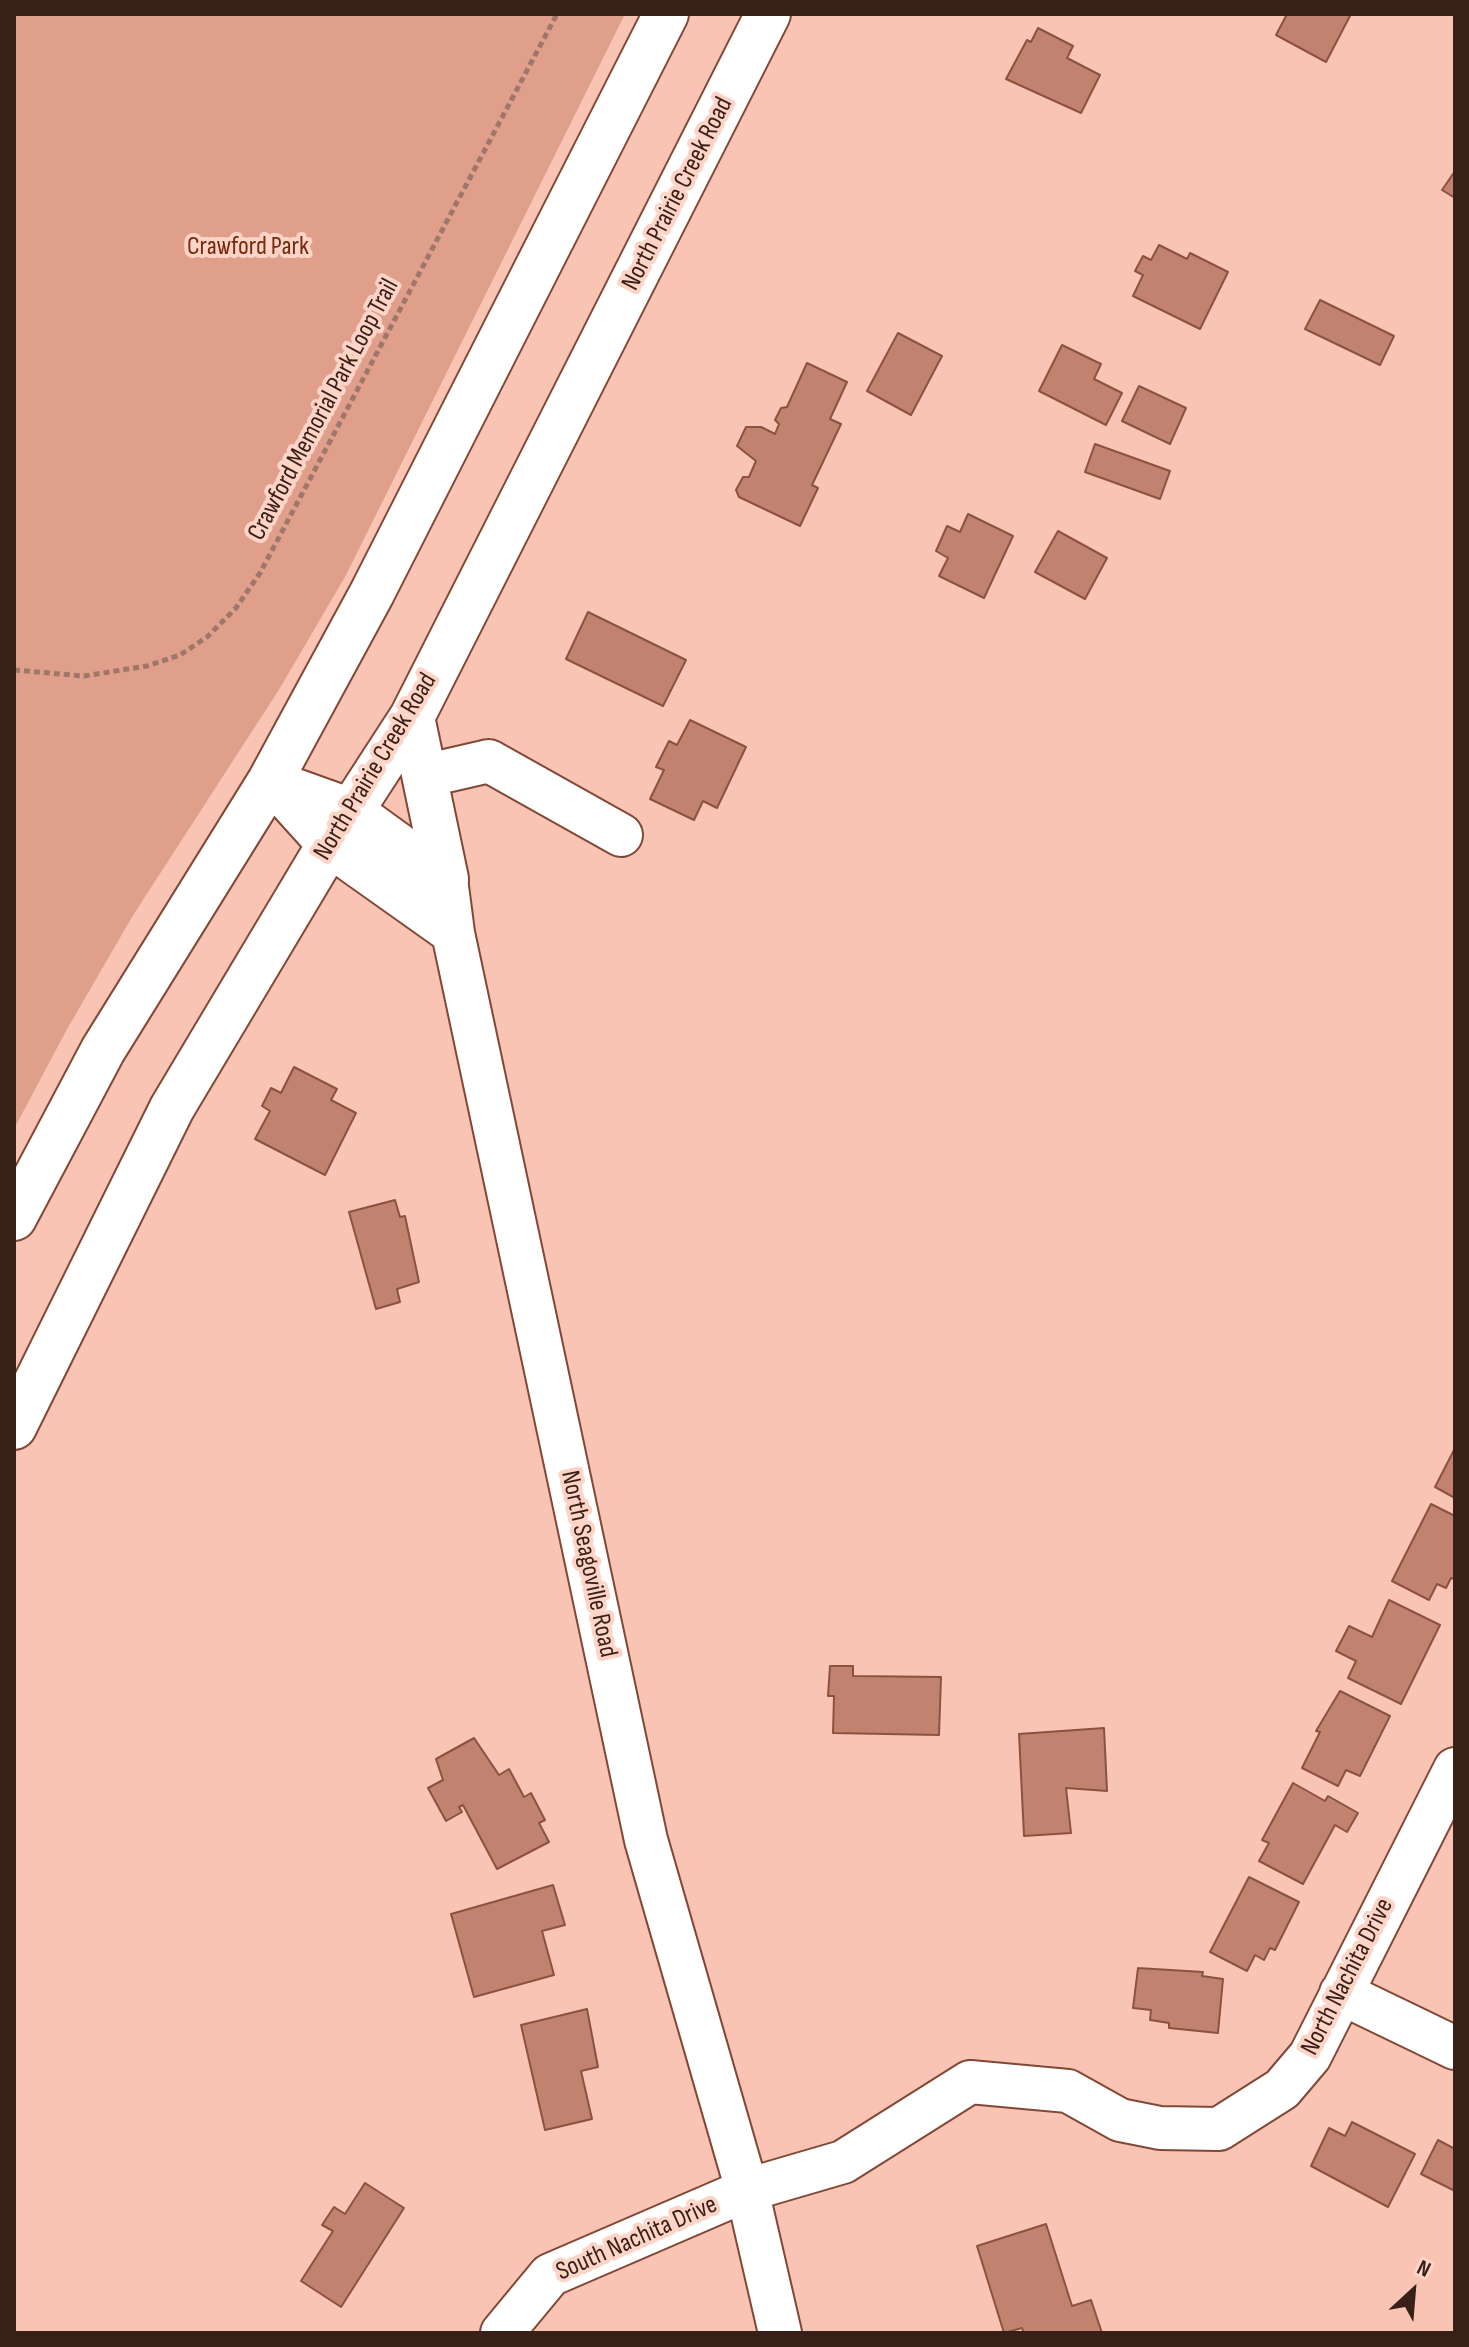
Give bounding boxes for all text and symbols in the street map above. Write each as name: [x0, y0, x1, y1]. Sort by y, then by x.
street label: North Prairie Creek Road: [616, 92, 740, 296]
park label: Crawford Park: [187, 231, 309, 263]
street label: Crawford Memorial Park Loop Trail: [242, 274, 406, 546]
street label: North Prairie Creek Road: [308, 668, 444, 866]
street label: North Seagoville Road: [553, 1468, 623, 1660]
street label: North Nachita Drive: [1295, 1893, 1401, 2061]
street label: South Nachita Drive: [552, 2190, 722, 2288]
north arrow: [1373, 2251, 1453, 2331]
text: N: [1413, 2254, 1435, 2284]

